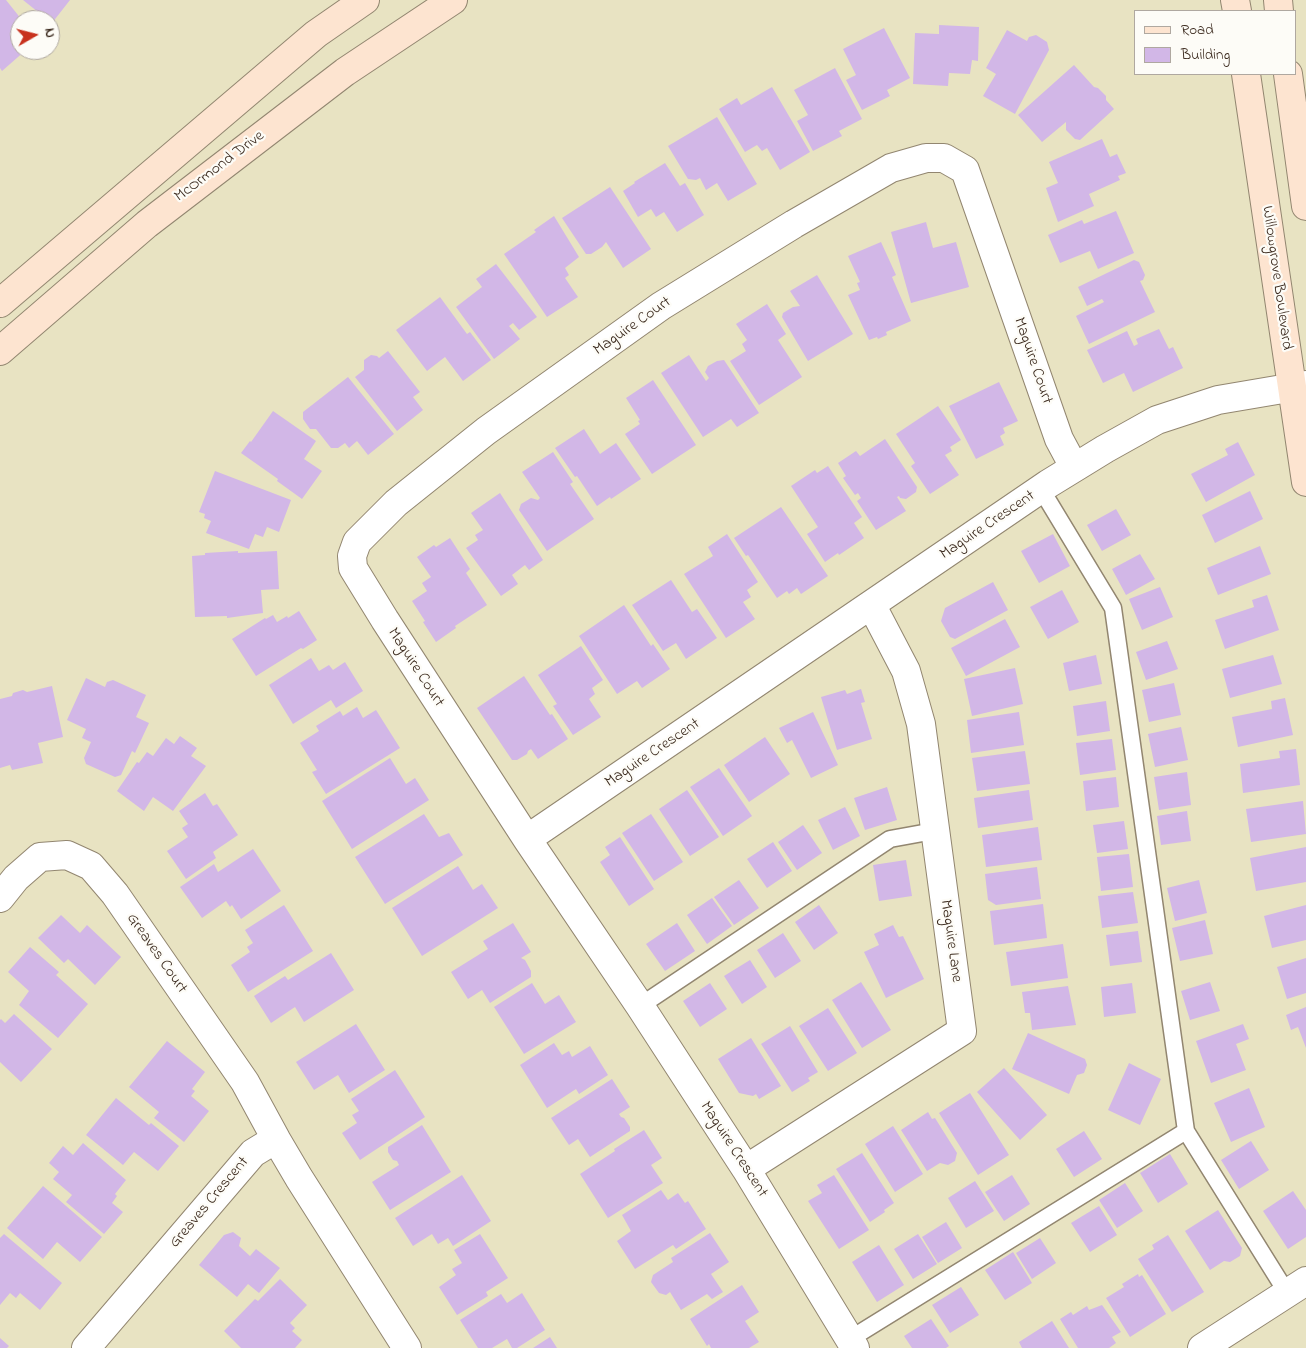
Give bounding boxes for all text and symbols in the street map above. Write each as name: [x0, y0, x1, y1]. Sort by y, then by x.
north arrow: [10, 10, 60, 60]
legend: [1134, 10, 1296, 75]
text: Road: [1181, 19, 1214, 41]
text: N: [38, 27, 60, 39]
text: Building: [1181, 44, 1230, 66]
street label: McOrmond Drive: [171, 127, 269, 207]
street label: Willowgrove Boulevard: [1256, 205, 1296, 351]
street label: Maguire Court: [591, 293, 675, 361]
street label: Maguire Court: [1008, 315, 1056, 407]
street label: Maguire Crescent: [937, 487, 1039, 565]
street label: Maguire Court: [382, 625, 448, 711]
street label: Maguire Crescent: [602, 715, 704, 793]
street label: Maguire Lane: [935, 898, 965, 984]
street label: Greaves Court: [121, 910, 191, 998]
street label: Maguire Crescent: [695, 1099, 771, 1201]
street label: Greaves Crescent: [166, 1153, 254, 1253]

